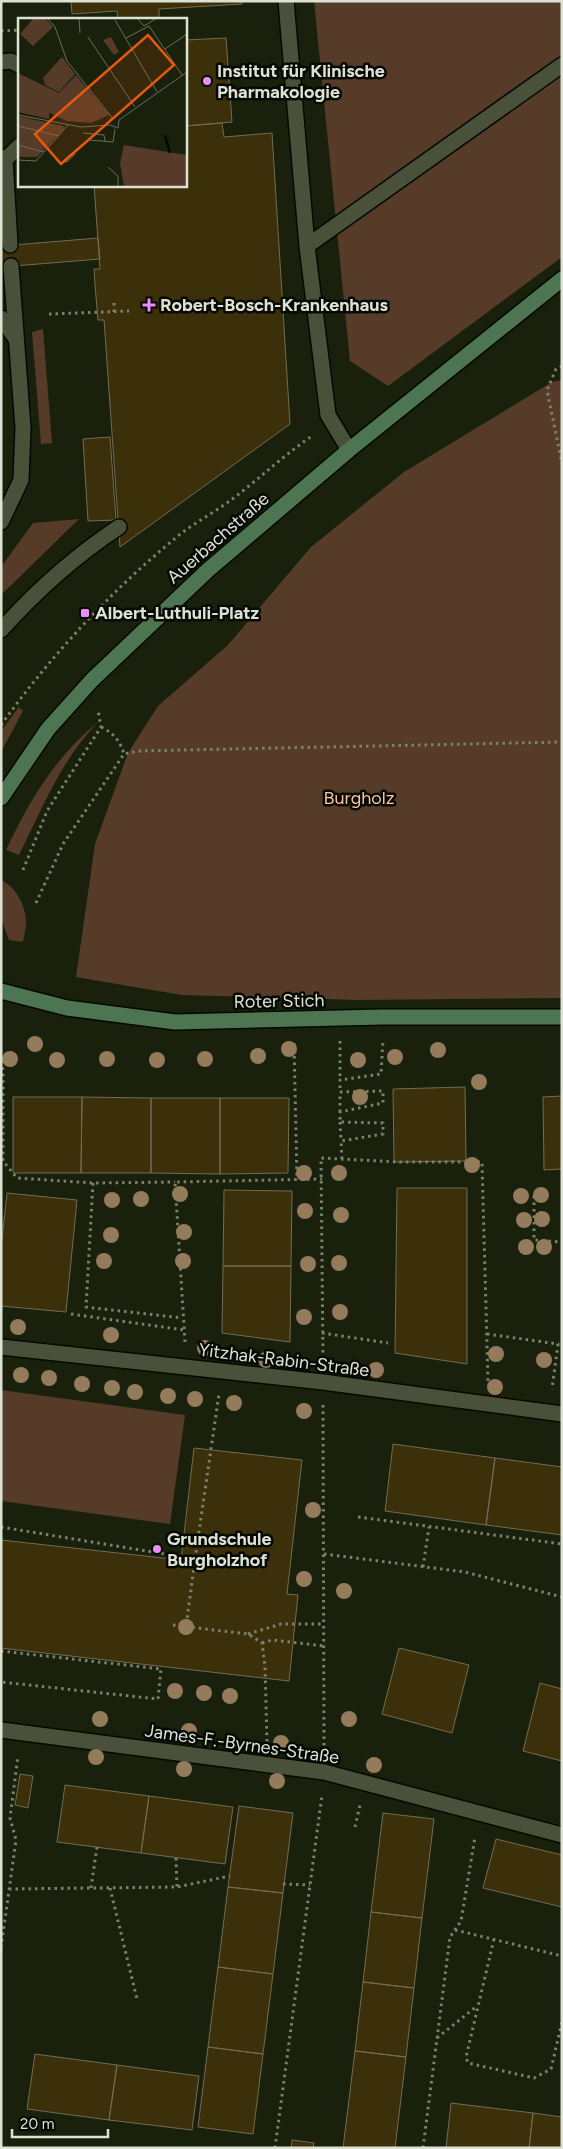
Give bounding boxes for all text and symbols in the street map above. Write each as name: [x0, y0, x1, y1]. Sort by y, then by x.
inset map: [18, 18, 186, 186]
place label: Institut für Klinische Pharmakologie: [217, 60, 385, 103]
marker: Institut für Klinische Pharmakologie: [201, 75, 213, 87]
place label: Robert-Bosch-Krankenhaus: [160, 294, 388, 316]
marker: Robert-Bosch-Krankenhaus: [142, 298, 156, 312]
street label: Auerbachstraße: [162, 488, 274, 588]
place label: Albert-Luthuli-Platz: [95, 602, 260, 624]
marker: Albert-Luthuli-Platz: [79, 607, 91, 619]
park label: Burgholz: [324, 787, 395, 809]
street label: Roter Stich: [233, 989, 325, 1013]
street label: Yitzhak-Rabin-Straße: [197, 1339, 371, 1381]
place label: Grundschule Burgholzhof: [167, 1528, 271, 1571]
marker: Grundschule Burgholzhof: [151, 1543, 163, 1555]
street label: James-F.-Byrnes-Straße: [143, 1719, 341, 1769]
scale bar: [12, 2106, 109, 2138]
text: 20 m: [20, 2115, 54, 2133]

